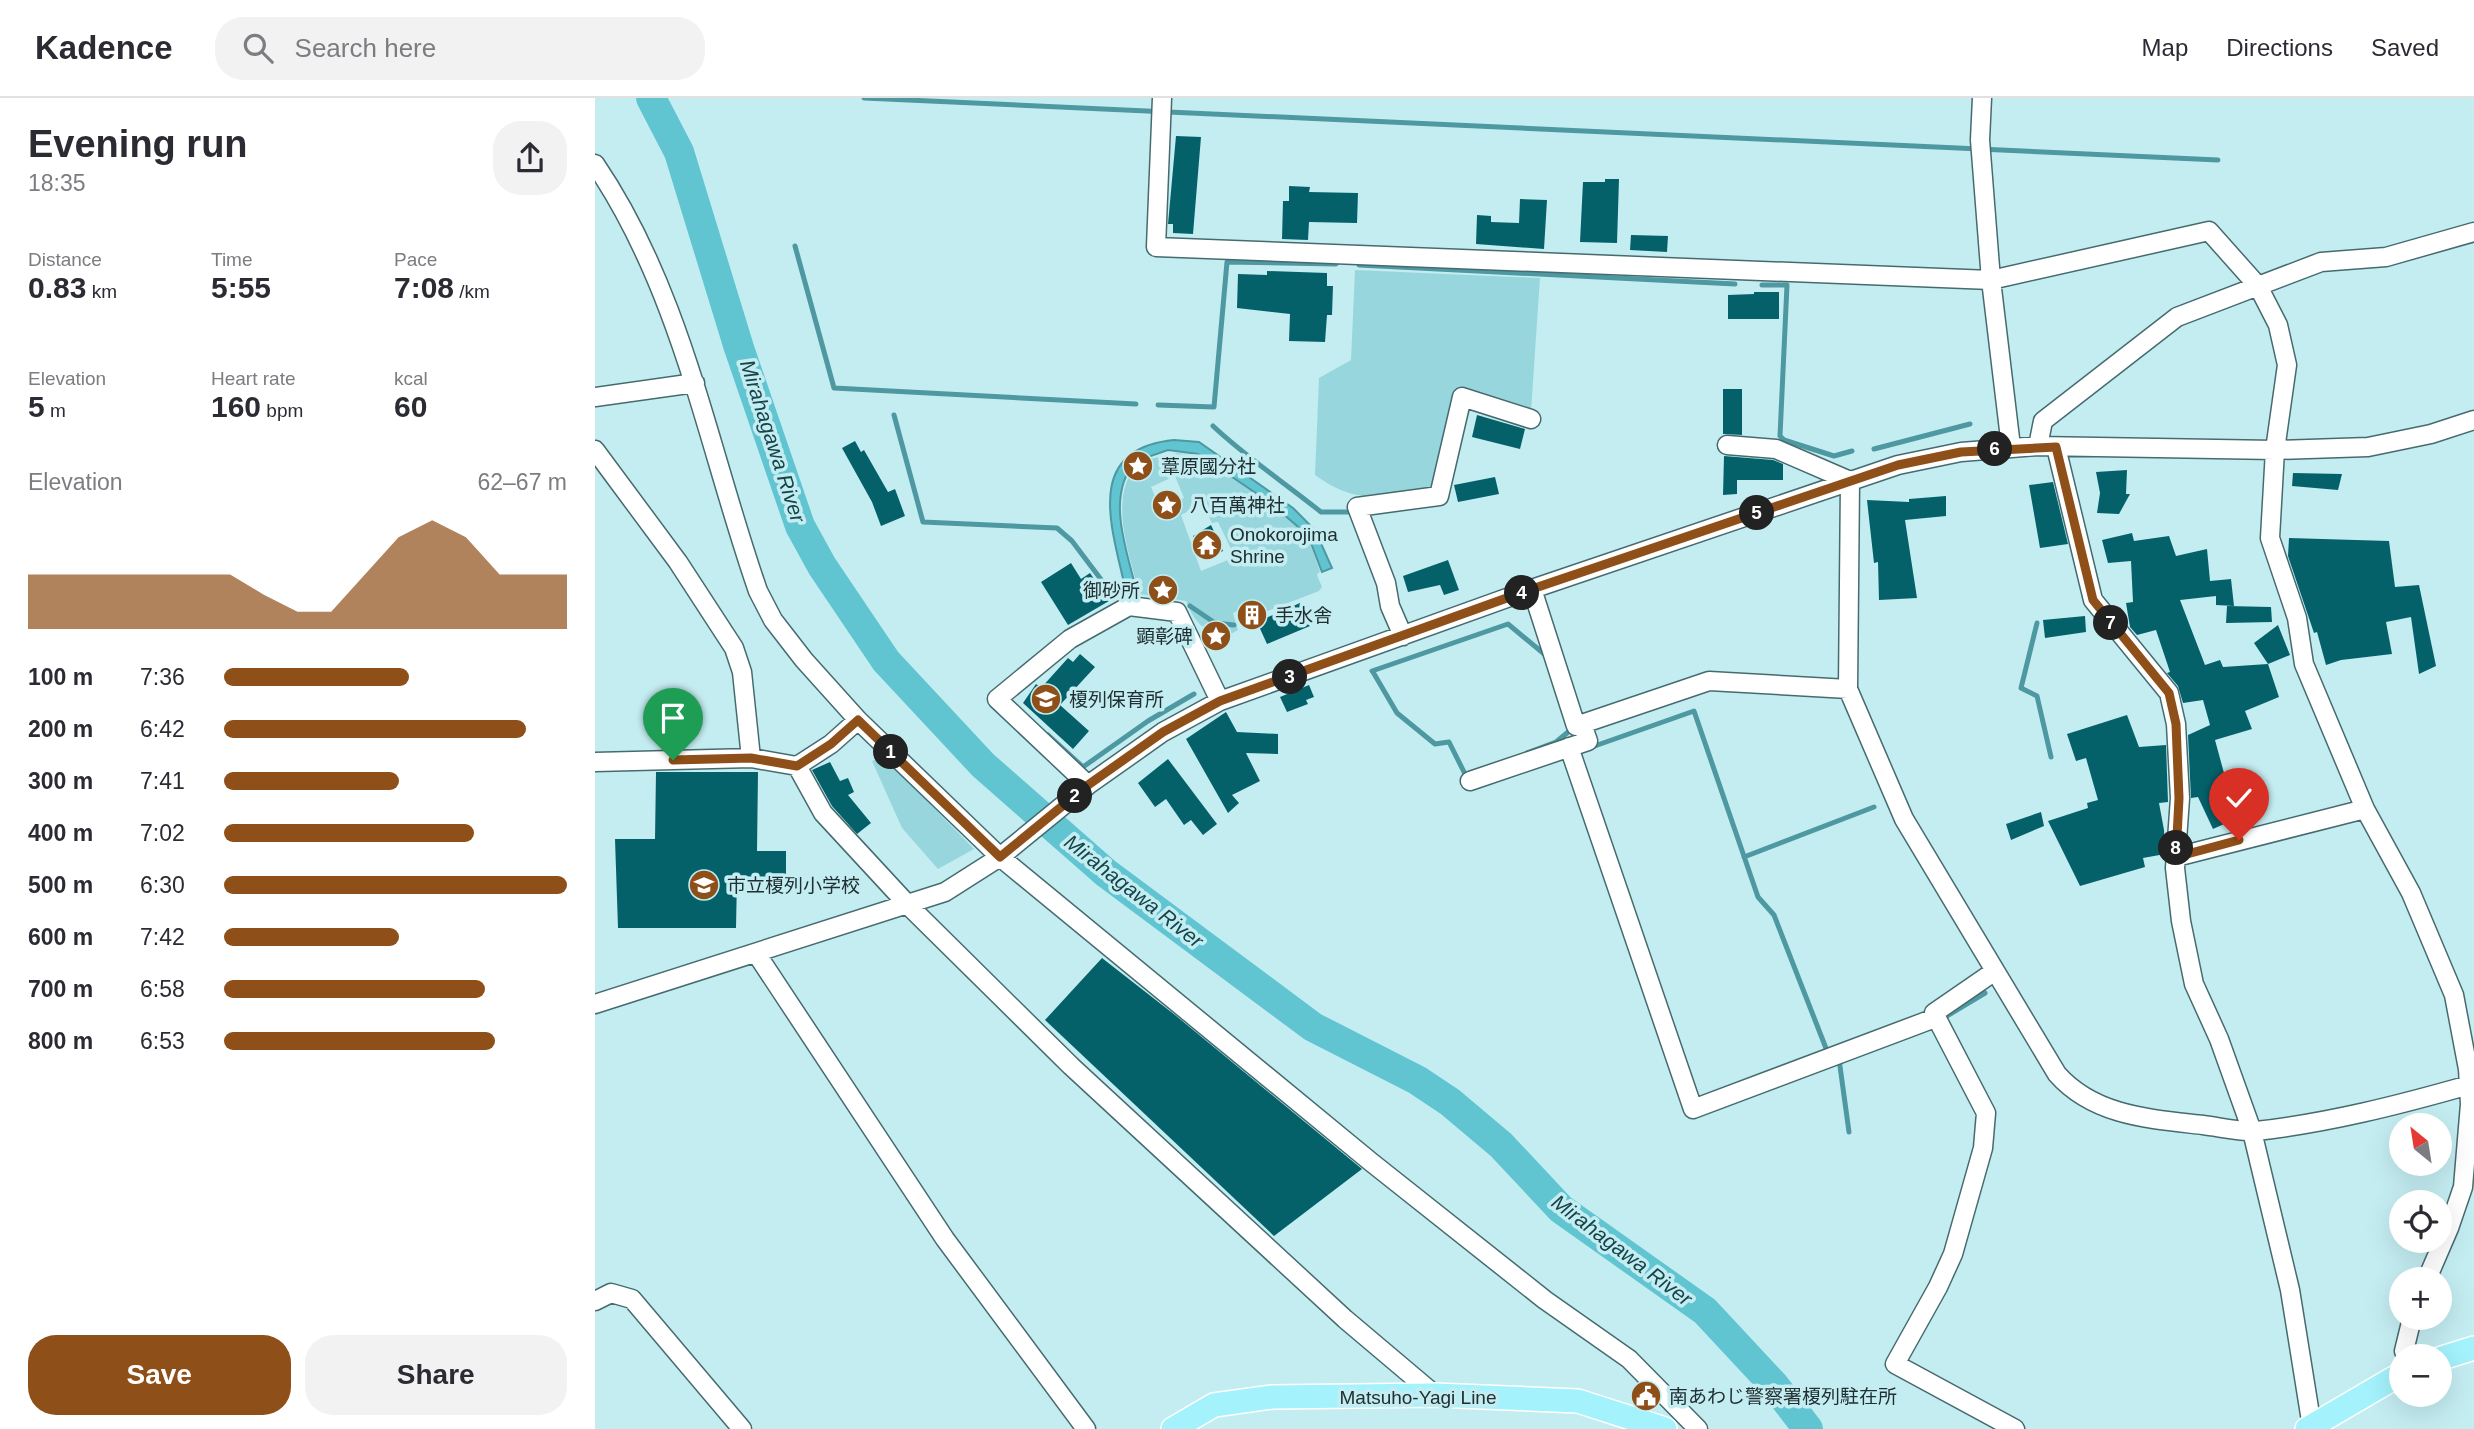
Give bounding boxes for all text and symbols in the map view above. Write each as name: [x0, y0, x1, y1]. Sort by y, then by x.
search box: [215, 17, 705, 80]
text: Kadence: [35, 29, 173, 66]
icon: search: [239, 29, 277, 67]
text: Search here: [295, 33, 436, 63]
text: Map: [2142, 34, 2188, 61]
text: Directions: [2226, 34, 2333, 61]
text: Saved: [2371, 34, 2439, 61]
button: share: [493, 121, 567, 195]
text: Evening run: [28, 123, 248, 165]
text: 18:35: [28, 170, 86, 196]
text: Distance: [28, 249, 102, 270]
text: Time: [211, 249, 253, 270]
text: Pace: [394, 249, 437, 270]
text: 0.83: [28, 271, 86, 304]
text: 5:55: [211, 271, 271, 304]
text: 7:08: [394, 271, 454, 304]
text: km: [86, 281, 117, 302]
text: /km: [454, 281, 490, 302]
water label: Mirahagawa River: [736, 357, 810, 526]
text: Elevation: [28, 368, 106, 389]
text: Heart rate: [211, 368, 295, 389]
text: kcal: [394, 368, 428, 389]
text: 5: [28, 390, 45, 423]
text: 160: [211, 390, 261, 423]
text: 60: [394, 390, 427, 423]
text: m: [45, 400, 66, 421]
text: bpm: [261, 400, 303, 421]
pin: 6: [1977, 432, 2013, 466]
text: 6: [1989, 438, 2000, 459]
place icon: 葦原國分社: [1121, 449, 1155, 483]
place label: 葦原國分社: [1161, 456, 1256, 477]
text: Elevation: [28, 469, 123, 495]
text: 62–67 m: [477, 469, 567, 495]
place icon: 八百萬神社: [1150, 488, 1184, 522]
place label: 八百萬神社: [1190, 495, 1285, 516]
pin: 5: [1739, 496, 1775, 530]
text: 5: [1751, 502, 1762, 523]
place label: Onokorojima Shrine: [1230, 524, 1338, 567]
temple icon: Onokorojima Shrine: [1190, 528, 1224, 562]
place icon: 御砂所: [1146, 573, 1180, 607]
pin: 4: [1504, 575, 1539, 610]
place label: 御砂所: [1083, 580, 1140, 601]
text: 4: [1516, 582, 1527, 603]
building icon: 手水舎: [1235, 598, 1269, 632]
place label: 手水舎: [1275, 605, 1332, 626]
pin: 7: [2093, 606, 2129, 640]
text: 7: [2105, 612, 2116, 633]
place icon: 顕彰碑: [1199, 619, 1233, 653]
place label: 顕彰碑: [1136, 626, 1193, 647]
pin: 3: [1273, 660, 1307, 694]
text: 100 m: [28, 664, 93, 690]
text: 7:36: [140, 664, 185, 690]
text: 3: [1284, 666, 1295, 687]
school or university icon: 榎列保育所: [1029, 682, 1063, 716]
pin: [643, 688, 703, 760]
place label: 榎列保育所: [1069, 689, 1164, 710]
icon: arrive: [654, 699, 692, 737]
text: 200 m: [28, 716, 93, 742]
text: 6:42: [140, 716, 185, 742]
pin: 1: [873, 734, 909, 770]
text: 1: [885, 741, 896, 762]
text: 300 m: [28, 768, 93, 794]
text: 7:41: [140, 768, 185, 794]
pin: [2209, 768, 2269, 840]
pin: 2: [1057, 778, 1093, 814]
icon: check: [2220, 779, 2258, 817]
text: 2: [1069, 785, 1080, 806]
text: 400 m: [28, 820, 93, 846]
text: 7:02: [140, 820, 185, 846]
water label: Mirahagawa River: [1060, 830, 1209, 953]
pin: 8: [2159, 830, 2193, 866]
text: 8: [2170, 837, 2181, 858]
school or university icon: 市立榎列小学校: [687, 868, 721, 902]
text: 500 m: [28, 872, 93, 898]
text: 6:30: [140, 872, 185, 898]
place label: 市立榎列小学校: [727, 875, 860, 896]
text: 600 m: [28, 924, 93, 950]
text: 7:42: [140, 924, 185, 950]
text: 700 m: [28, 976, 93, 1002]
text: 6:58: [140, 976, 185, 1002]
text: 800 m: [28, 1028, 93, 1054]
text: 6:53: [140, 1028, 185, 1054]
north arrow: [2389, 1113, 2452, 1176]
map controls: [2389, 1113, 2452, 1407]
water label: Mirahagawa River: [1548, 1190, 1697, 1311]
button: locate: [2389, 1190, 2452, 1253]
button: +: [2389, 1267, 2452, 1330]
button: Save: [28, 1335, 291, 1415]
button: Share: [305, 1335, 567, 1415]
button: −: [2389, 1344, 2452, 1407]
public building icon: 南あわじ警察署榎列駐在所: [1629, 1379, 1663, 1413]
place label: 南あわじ警察署榎列駐在所: [1669, 1386, 1897, 1407]
street label: Matsuho-Yagi Line: [1339, 1387, 1497, 1408]

